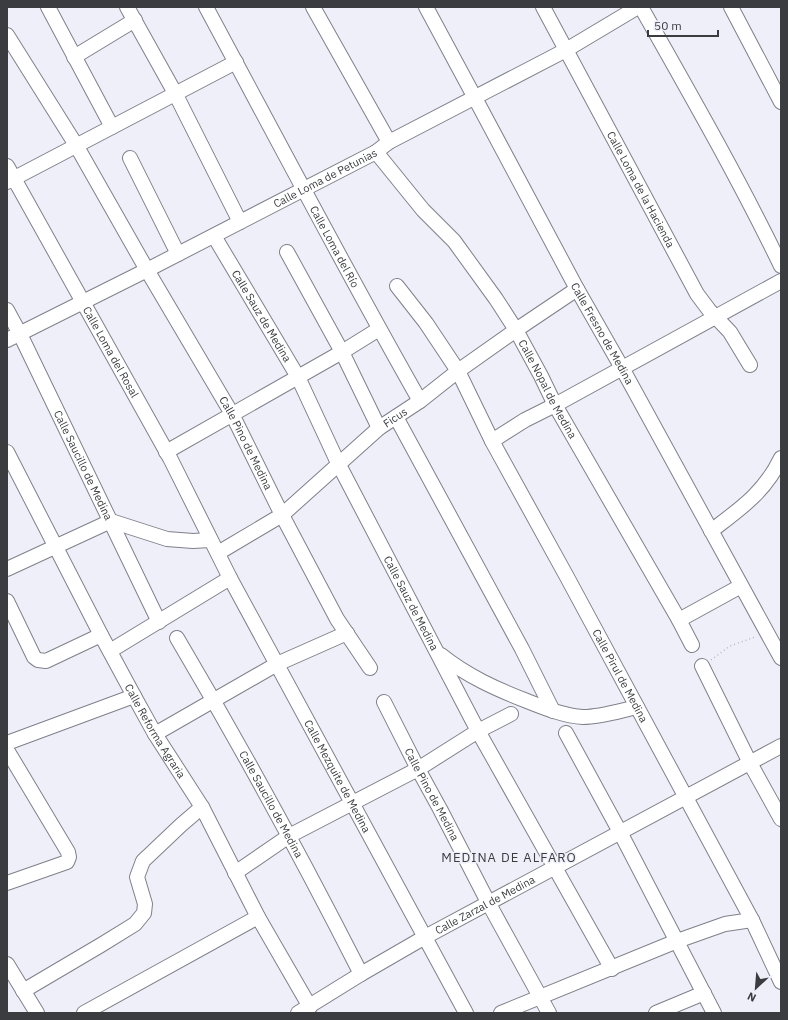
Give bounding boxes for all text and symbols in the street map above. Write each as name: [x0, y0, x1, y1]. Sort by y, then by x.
scale bar: [648, 12, 718, 38]
text: 50 m: [654, 18, 682, 33]
street label: Calle Loma de la Hacienda: [604, 129, 678, 250]
street label: Calle Loma de Petunias: [271, 146, 379, 211]
street label: Calle Loma del Río: [307, 203, 362, 290]
street label: Calle Sauz de Medina: [229, 267, 295, 365]
street label: Calle Fresno de Medina: [568, 280, 637, 387]
street label: Calle Loma del Rosal: [80, 304, 142, 400]
street label: Calle Nopal de Medina: [515, 337, 580, 441]
street label: Calle Pino de Medina: [216, 394, 275, 492]
street label: Ficus: [380, 404, 410, 430]
street label: Calle Saucillo de Medina: [51, 408, 116, 522]
street label: Calle Sauz de Medina: [381, 553, 442, 653]
street label: Calle Pirul de Medina: [589, 627, 651, 725]
street label: Calle Reforma Agraria: [122, 681, 189, 781]
street label: Calle Mezquite de Medina: [301, 717, 374, 835]
street label: Calle Pino de Medina: [402, 746, 462, 843]
street label: Calle Saucillo de Medina: [236, 748, 306, 860]
district label: MEDINA DE ALFARO: [441, 849, 577, 866]
street label: Calle Zarzal de Medina: [432, 872, 537, 937]
north arrow: [736, 968, 776, 1008]
text: N: [745, 989, 758, 1005]

